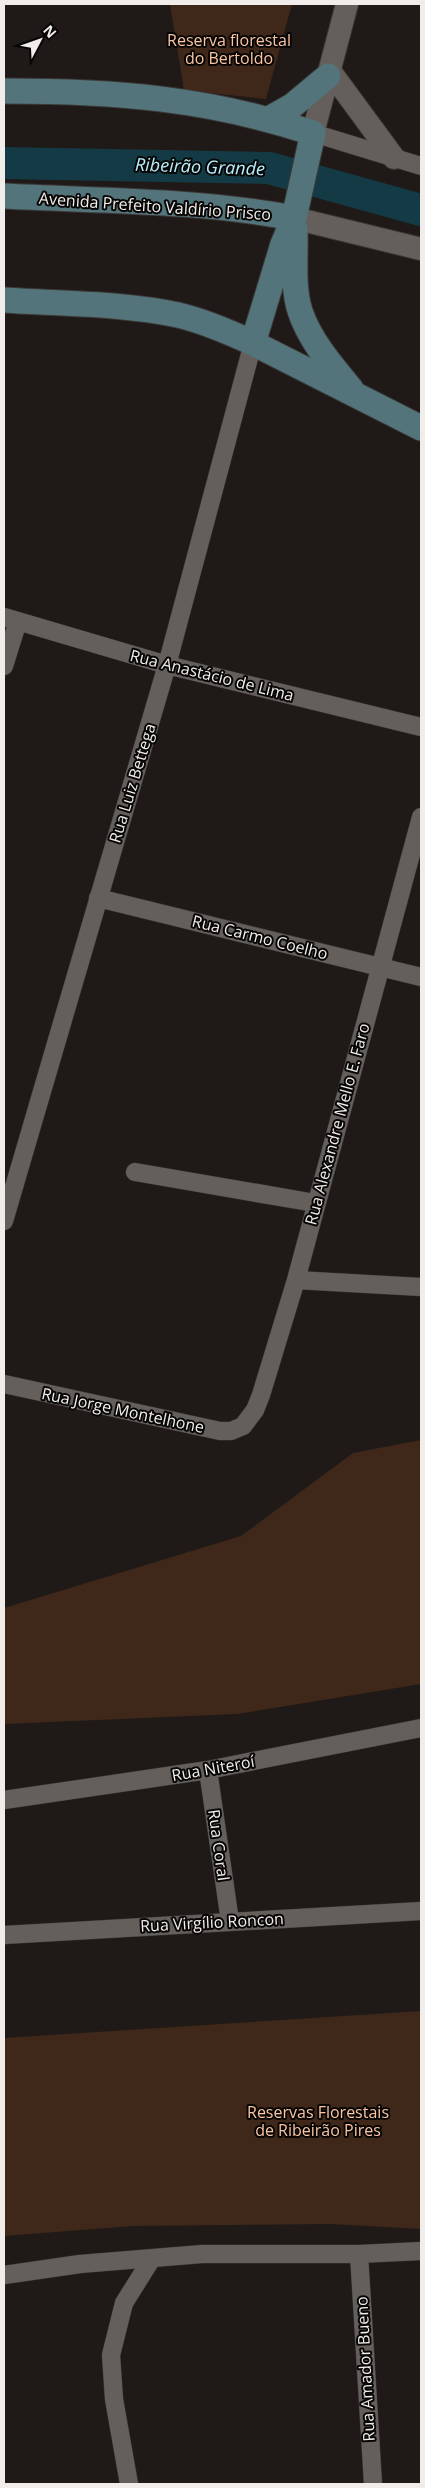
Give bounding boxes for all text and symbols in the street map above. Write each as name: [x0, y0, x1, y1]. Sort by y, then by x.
north arrow: [15, 15, 65, 65]
text: N: [39, 21, 61, 42]
park label: Reserva florestal do Bertoldo: [167, 29, 291, 69]
water label: Ribeirão Grande: [135, 152, 265, 180]
street label: Avenida Prefeito Valdírio Prisco: [38, 187, 272, 225]
street label: Rua Anastácio de Lima: [128, 644, 296, 706]
street label: Rua Luiz Bettega: [103, 721, 161, 845]
street label: Rua Carmo Coelho: [190, 910, 330, 964]
street label: Rua Alexandre Mello E. Faro: [299, 1021, 375, 1227]
street label: Rua Jorge Montelhone: [40, 1382, 206, 1438]
street label: Rua Niteroí: [170, 1750, 257, 1786]
street label: Rua Coral: [203, 1808, 235, 1882]
street label: Rua Virgílio Roncon: [140, 1907, 284, 1937]
park label: Reservas Florestais de Ribeirão Pires: [247, 2101, 389, 2141]
street label: Rua Amador Bueno: [350, 2296, 380, 2442]

